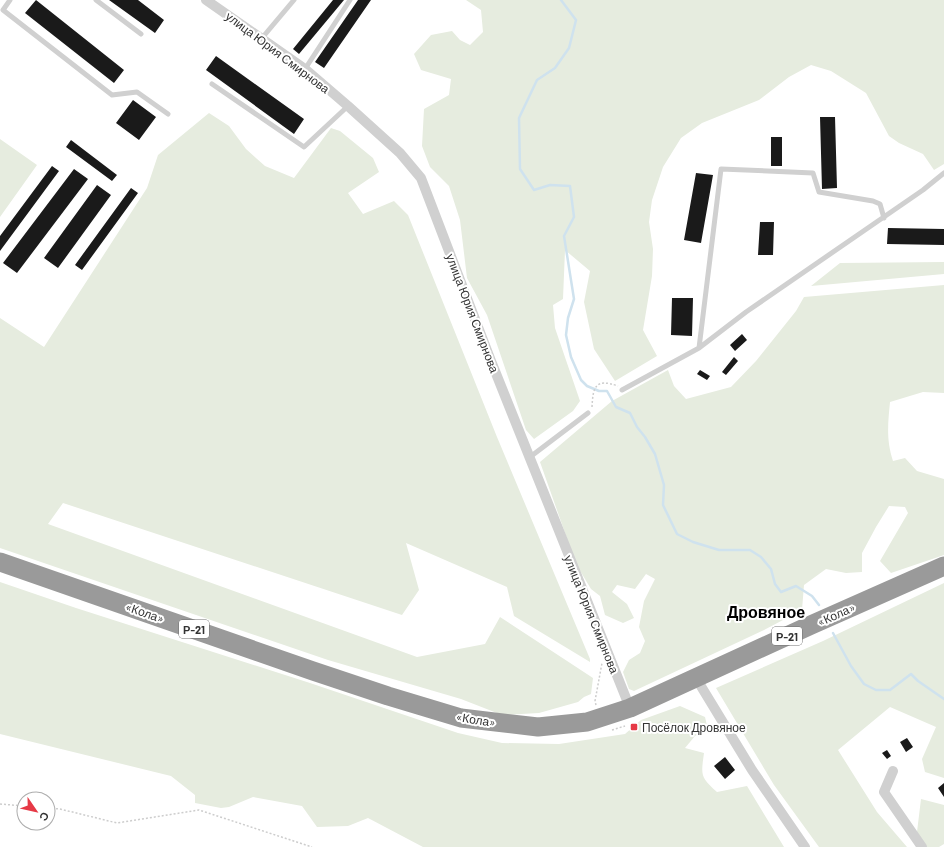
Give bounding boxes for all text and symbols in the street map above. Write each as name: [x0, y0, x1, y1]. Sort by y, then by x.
street label: улица Юрия Смирнова: [223, 8, 333, 97]
street label: улица Юрия Смирнова: [443, 252, 502, 375]
street label: улица Юрия Смирнова: [561, 553, 622, 676]
street label: «Кола»: [124, 599, 166, 625]
street label: «Кола»: [815, 599, 857, 629]
district label: Дровяное: [727, 602, 805, 621]
road number: Р-21: [179, 620, 209, 638]
road number: Р-21: [772, 627, 802, 645]
street label: «Кола»: [455, 709, 497, 729]
place label: Посёлок Дровяное: [642, 720, 746, 735]
marker: Посёлок Дровяное: [629, 722, 639, 732]
north arrow: [16, 791, 56, 831]
text: С: [37, 810, 52, 824]

